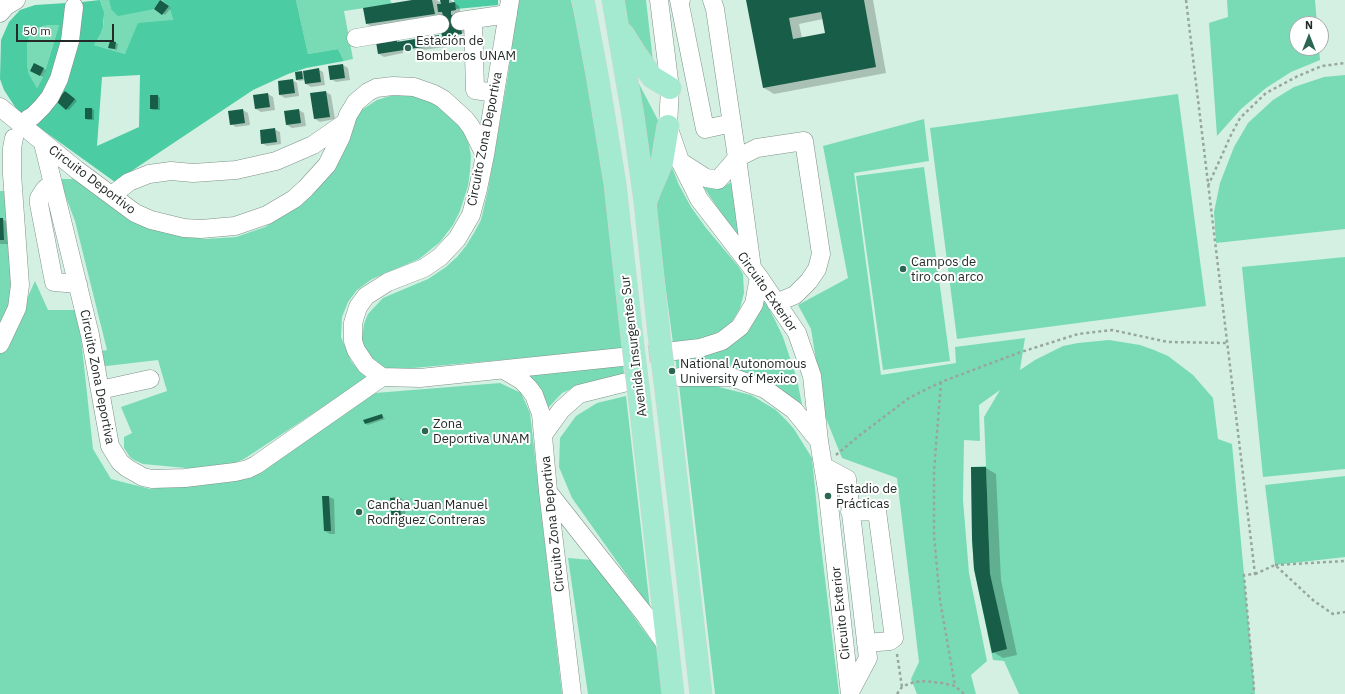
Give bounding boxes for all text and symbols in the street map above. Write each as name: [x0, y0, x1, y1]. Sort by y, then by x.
scale bar: [18, 16, 116, 42]
north arrow: [1289, 16, 1329, 56]
text: N: [1305, 18, 1313, 32]
text: 50 m: [23, 23, 51, 38]
place label: Estación de Bomberos UNAM: [416, 33, 516, 64]
marker: Estación de Bomberos UNAM: [403, 43, 413, 53]
street label: Circuito Zona Deportiva: [464, 70, 506, 208]
street label: Circuito Deportivo: [45, 142, 139, 218]
street label: Circuito Exterior: [734, 249, 800, 335]
place label: Campos de tiro con arco: [911, 254, 983, 285]
marker: Campos de tiro con arco: [898, 264, 908, 274]
street label: Avenida Insurgentes Sur: [618, 274, 650, 418]
street label: Circuito Zona Deportiva: [76, 308, 118, 446]
place label: National Autonomous University of Mexico: [680, 356, 807, 387]
marker: National Autonomous University of Mexico: [667, 366, 677, 376]
place label: Zona Deportiva UNAM: [433, 416, 529, 447]
marker: Zona Deportiva UNAM: [420, 426, 430, 436]
street label: Circuito Zona Deportiva: [538, 455, 568, 593]
place label: Estadio de Prácticas: [836, 481, 897, 512]
marker: Estadio de Prácticas: [823, 491, 833, 501]
place label: Cancha Juan Manuel Rodriguez Contreras: [367, 497, 488, 528]
marker: Cancha Juan Manuel Rodriguez Contreras: [354, 507, 364, 517]
street label: Circuito Exterior: [828, 565, 854, 661]

